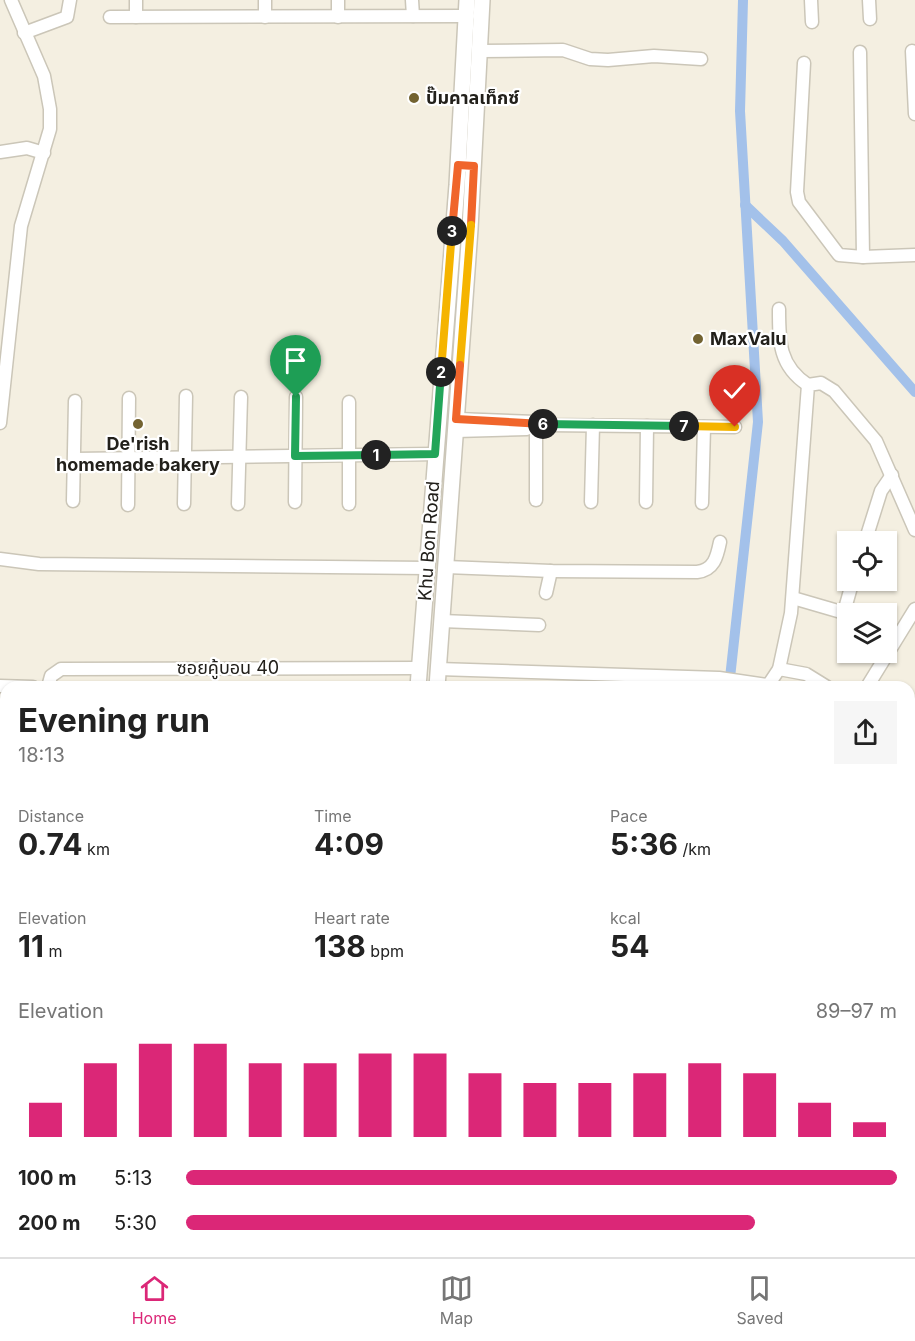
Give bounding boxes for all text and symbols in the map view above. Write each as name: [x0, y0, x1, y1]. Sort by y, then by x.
place label: ปั๊มคาลเท็กซ์: [426, 86, 520, 108]
marker: ปั๊มคาลเท็กซ์: [407, 91, 421, 105]
pin: 3: [437, 216, 467, 246]
text: 3: [447, 221, 457, 241]
place label: MaxValu: [710, 328, 787, 349]
marker: MaxValu: [691, 332, 705, 346]
pin: [270, 335, 321, 397]
icon: arrive: [279, 344, 312, 377]
pin: 2: [426, 357, 456, 387]
text: 2: [436, 362, 446, 382]
pin: [709, 365, 760, 427]
icon: check: [718, 374, 751, 407]
pin: 6: [528, 409, 558, 439]
pin: 7: [669, 411, 699, 441]
text: 6: [538, 414, 548, 434]
text: 7: [679, 416, 689, 436]
marker: De'rish homemade bakery: [131, 417, 145, 431]
place label: De'rish homemade bakery: [56, 433, 220, 475]
pin: 1: [361, 440, 391, 470]
text: 1: [373, 445, 379, 465]
street label: Khu Bon Road: [414, 480, 443, 602]
map controls: [837, 531, 897, 663]
button: locate: [837, 531, 897, 591]
button: layers: [837, 603, 897, 663]
street label: ซอยคู้บอน 40: [177, 657, 279, 680]
text: Evening run: [18, 700, 210, 740]
button: share: [834, 701, 897, 764]
text: 18:13: [18, 743, 65, 767]
text: Distance: [18, 806, 84, 826]
text: Time: [314, 806, 352, 826]
text: Pace: [610, 806, 648, 826]
text: 0.74: [18, 826, 83, 862]
text: 4:09: [314, 826, 384, 862]
text: 5:36: [610, 826, 678, 862]
text: km: [83, 839, 110, 859]
text: /km: [678, 839, 711, 859]
text: Elevation: [18, 908, 87, 928]
text: Heart rate: [314, 908, 390, 928]
text: kcal: [610, 908, 641, 928]
text: 11: [18, 928, 44, 964]
text: 138: [314, 928, 366, 964]
text: 54: [610, 928, 649, 964]
text: m: [44, 941, 62, 961]
text: bpm: [366, 941, 404, 961]
text: Elevation: [18, 999, 104, 1023]
text: 89–97 m: [816, 999, 897, 1023]
text: 100 m: [18, 1166, 77, 1190]
text: 5:13: [114, 1166, 152, 1190]
text: 200 m: [18, 1211, 81, 1235]
text: 5:30: [114, 1211, 157, 1235]
tab: Home: [132, 1272, 177, 1328]
tab: Map: [440, 1272, 473, 1328]
tab: Saved: [736, 1272, 783, 1328]

